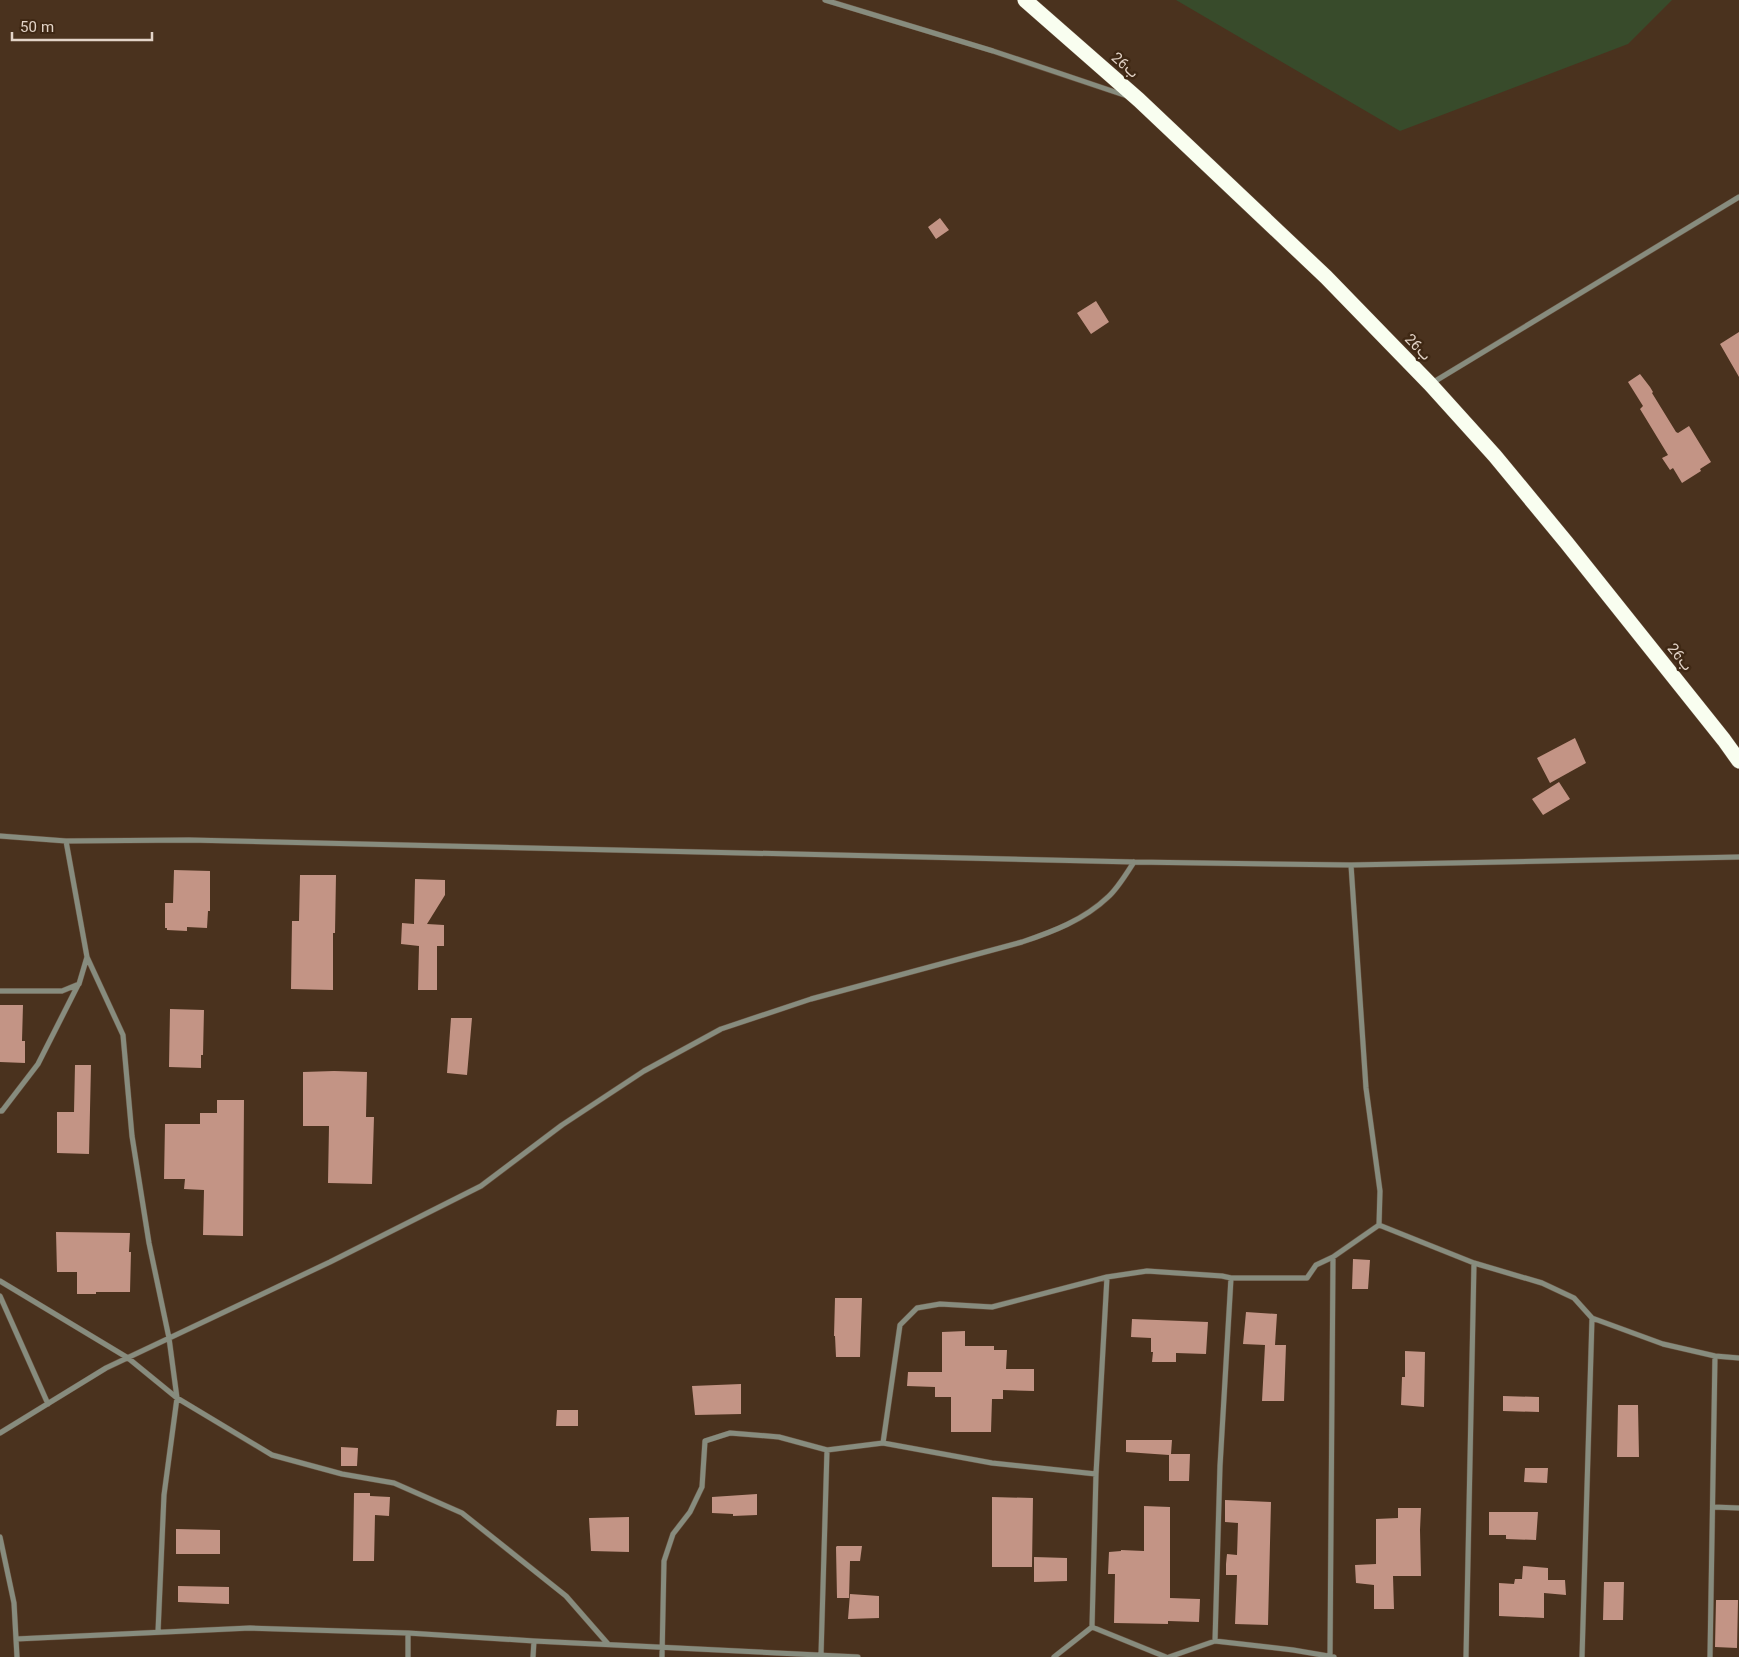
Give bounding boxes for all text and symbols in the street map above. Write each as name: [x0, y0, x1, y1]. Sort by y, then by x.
scale bar: [12, 10, 152, 42]
text: 50 m: [20, 17, 54, 40]
street label: 26ب: [1105, 48, 1143, 85]
street label: 26ب: [1398, 329, 1436, 367]
street label: 26ب: [1660, 639, 1697, 677]

